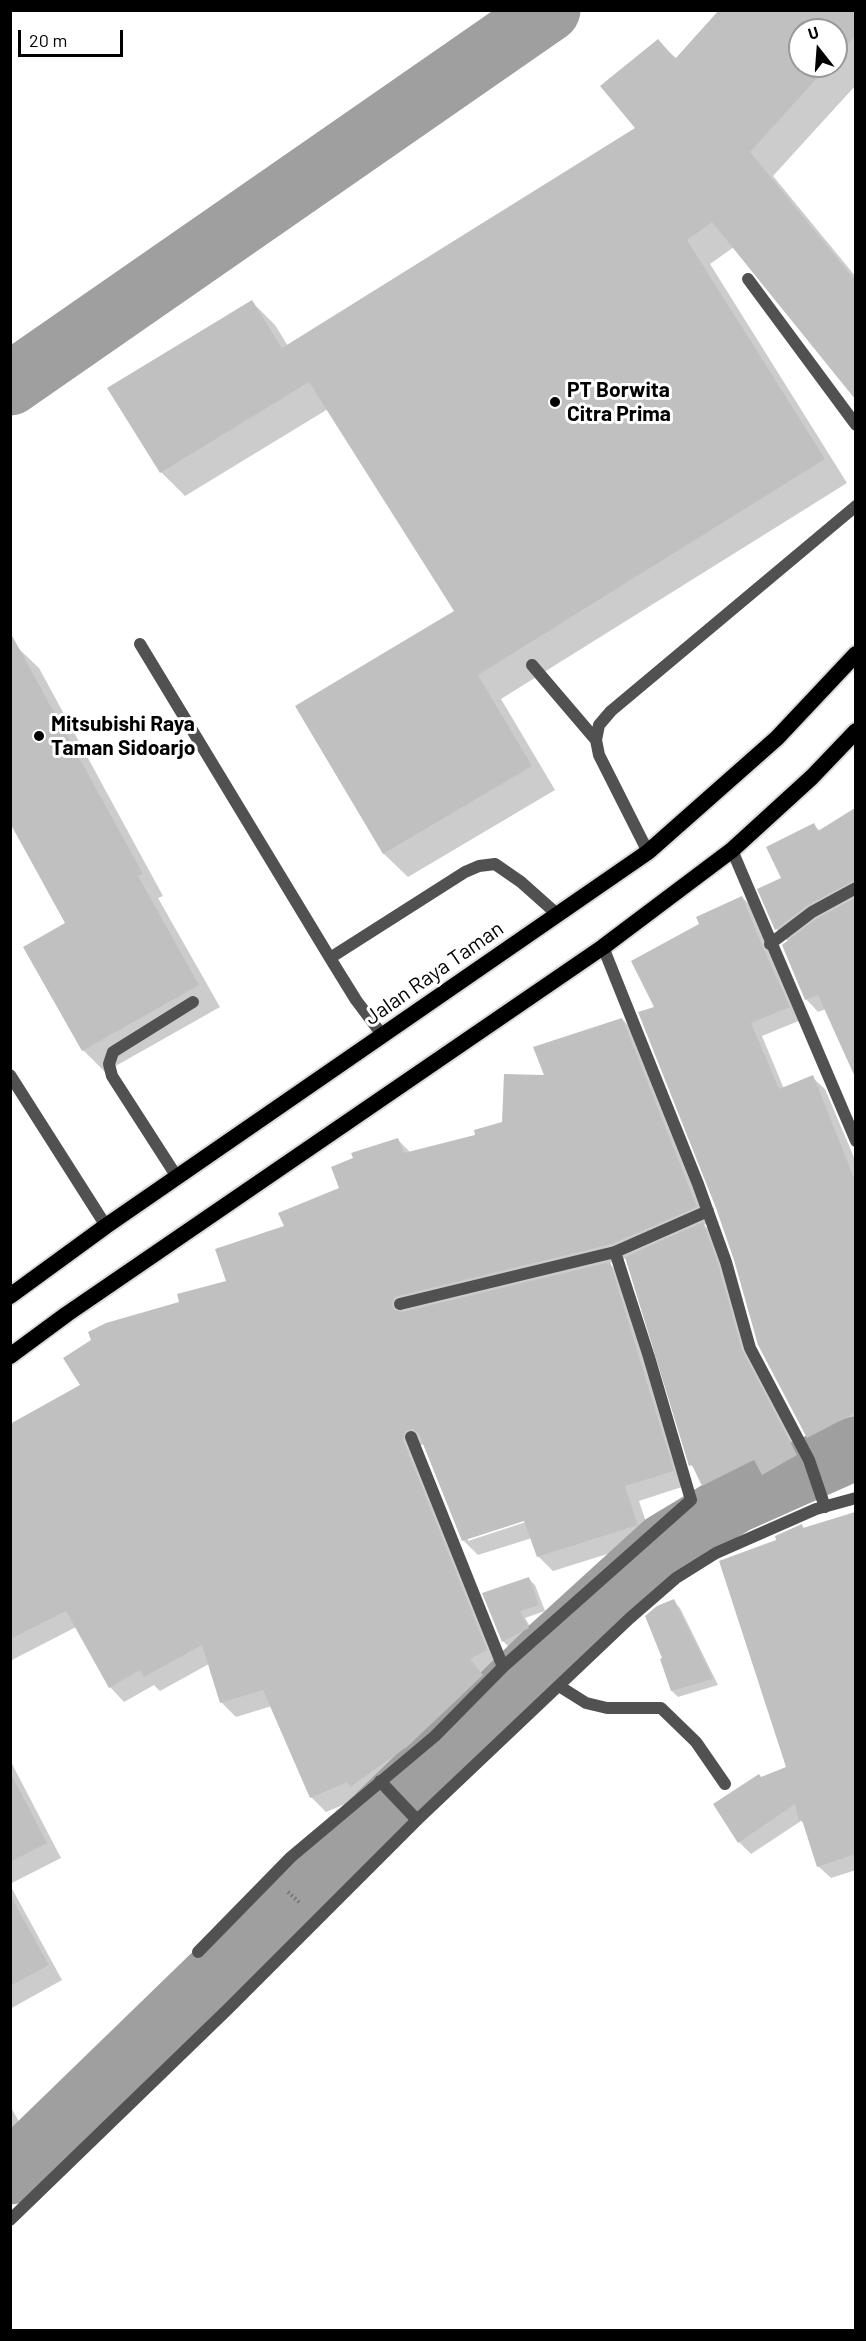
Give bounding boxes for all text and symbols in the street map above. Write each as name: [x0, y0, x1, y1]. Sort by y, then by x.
scale bar: [21, 18, 126, 56]
north arrow: [788, 18, 848, 78]
text: U: [806, 22, 821, 43]
text: 20 m: [29, 29, 67, 51]
place label: PT Borwita Citra Prima: [567, 377, 671, 427]
marker: PT Borwita Citra Prima: [548, 395, 562, 409]
place label: Mitsubishi Raya Taman Sidoarjo: [51, 711, 196, 761]
marker: Mitsubishi Raya Taman Sidoarjo: [32, 729, 46, 743]
street label: Jalan Raya Taman: [360, 916, 508, 1030]

